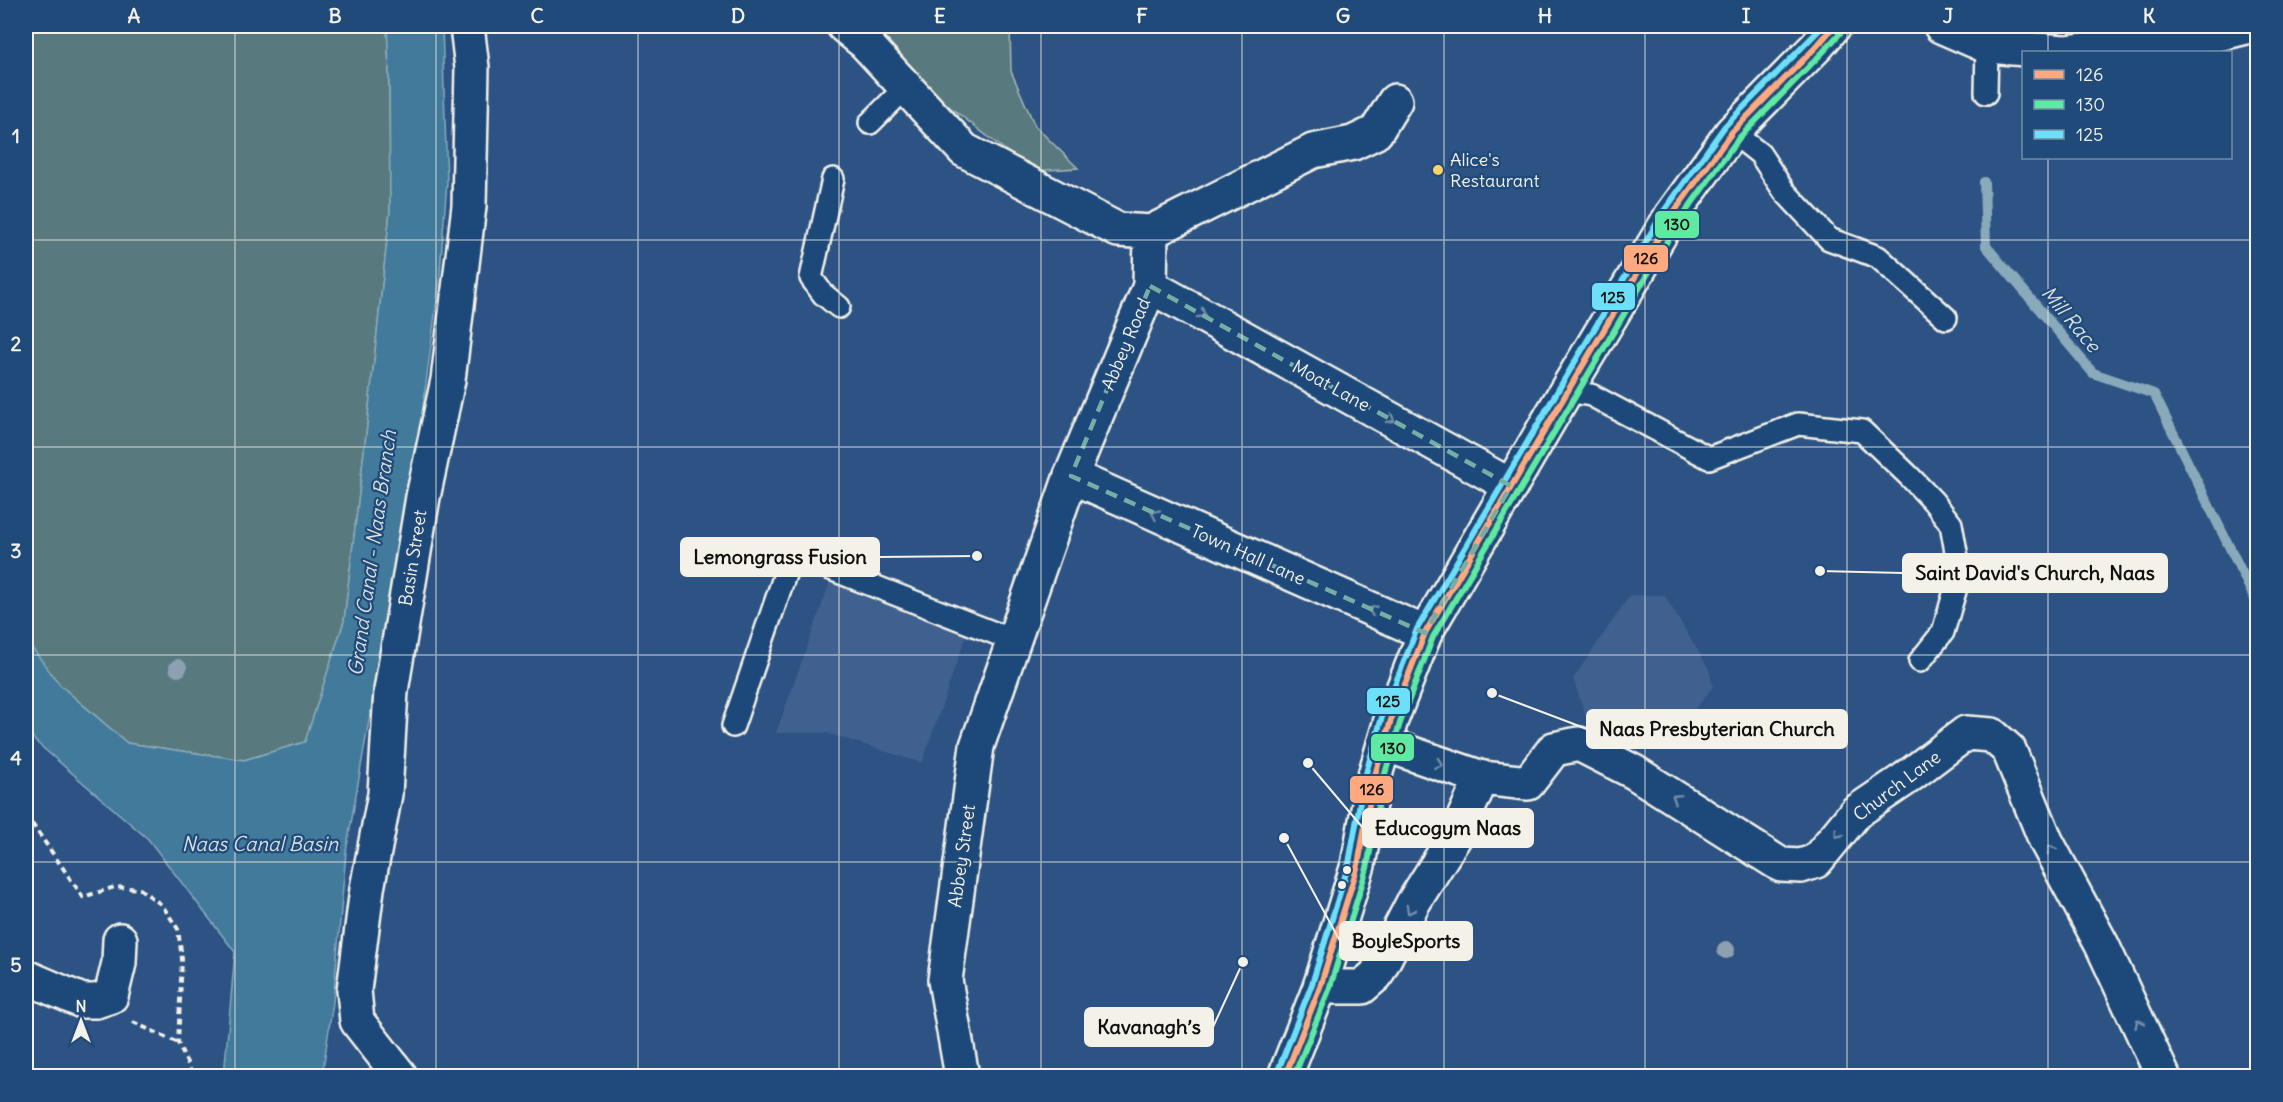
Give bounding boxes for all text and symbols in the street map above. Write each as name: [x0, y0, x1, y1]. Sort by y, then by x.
text: A: [128, 3, 141, 28]
text: B: [328, 3, 342, 28]
text: C: [530, 3, 544, 28]
text: D: [731, 3, 745, 28]
text: E: [934, 3, 946, 28]
text: F: [1136, 3, 1148, 28]
text: G: [1336, 3, 1350, 28]
text: H: [1538, 3, 1552, 28]
text: I: [1742, 3, 1751, 28]
text: J: [1943, 3, 1954, 28]
text: K: [2143, 3, 2156, 28]
legend: [2022, 51, 2232, 159]
text: 126: [2076, 63, 2103, 86]
text: 130: [2076, 93, 2105, 116]
text: 1: [12, 123, 20, 148]
text: 125: [2076, 123, 2103, 146]
place label: Alice's Restaurant: [1450, 148, 1539, 192]
marker: Alice's Restaurant: [1431, 163, 1445, 177]
line badge: 130: [1654, 210, 1700, 239]
text: 130: [1664, 214, 1690, 234]
line badge: 126: [1623, 244, 1669, 273]
text: 126: [1634, 248, 1658, 268]
water label: Mill Race: [2036, 280, 2107, 358]
line badge: 125: [1591, 282, 1636, 311]
text: 125: [1601, 287, 1625, 307]
street label: Abbey Road: [1096, 294, 1155, 393]
one-way arrow: [1195, 307, 1206, 318]
text: 2: [11, 331, 22, 356]
street label: Moat Lane: [1288, 355, 1374, 416]
one-way arrow: [1384, 412, 1395, 423]
water label: Grand Canal - Naas Branch: [342, 428, 401, 677]
street label: Basin Street: [394, 508, 431, 608]
one-way arrow: [1151, 509, 1162, 521]
street label: Town Hall Lane: [1187, 519, 1309, 590]
text: 3: [10, 538, 22, 563]
callout: Lemongrass Fusion: [681, 538, 879, 576]
text: Lemongrass Fusion: [693, 544, 867, 569]
callout: Saint David's Church, Naas: [1903, 554, 2167, 592]
text: Saint David's Church, Naas: [1915, 560, 2155, 585]
one-way arrow: [1367, 606, 1378, 618]
line badge: 125: [1366, 687, 1411, 715]
text: 125: [1376, 691, 1400, 711]
callout: Naas Presbyterian Church: [1587, 710, 1847, 748]
text: Naas Presbyterian Church: [1599, 716, 1835, 741]
line badge: 130: [1370, 733, 1415, 762]
text: 130: [1380, 738, 1406, 758]
text: 4: [10, 745, 22, 770]
street label: Church Lane: [1848, 745, 1945, 826]
one-way arrow: [1433, 756, 1444, 769]
line badge: 126: [1349, 775, 1394, 804]
text: 126: [1360, 779, 1384, 799]
one-way arrow: [1671, 795, 1682, 806]
street label: Abbey Street: [943, 803, 980, 909]
callout: Educogym Naas: [1363, 809, 1533, 847]
text: Educogym Naas: [1375, 815, 1521, 840]
one-way arrow: [1834, 828, 1845, 839]
water label: Naas Canal Basin: [182, 831, 339, 856]
one-way arrow: [2047, 845, 2058, 856]
unlabelled marker: [1341, 864, 1353, 876]
unlabelled marker: [1336, 879, 1348, 891]
one-way arrow: [1406, 903, 1417, 914]
callout: BoyleSports: [1340, 922, 1472, 960]
text: BoyleSports: [1352, 928, 1460, 953]
text: 5: [10, 952, 22, 977]
north arrow: [51, 991, 111, 1051]
text: N: [75, 996, 87, 1016]
callout: Kavanagh’s: [1085, 1008, 1213, 1046]
text: Kavanagh’s: [1097, 1014, 1201, 1039]
one-way arrow: [2134, 1019, 2146, 1030]

